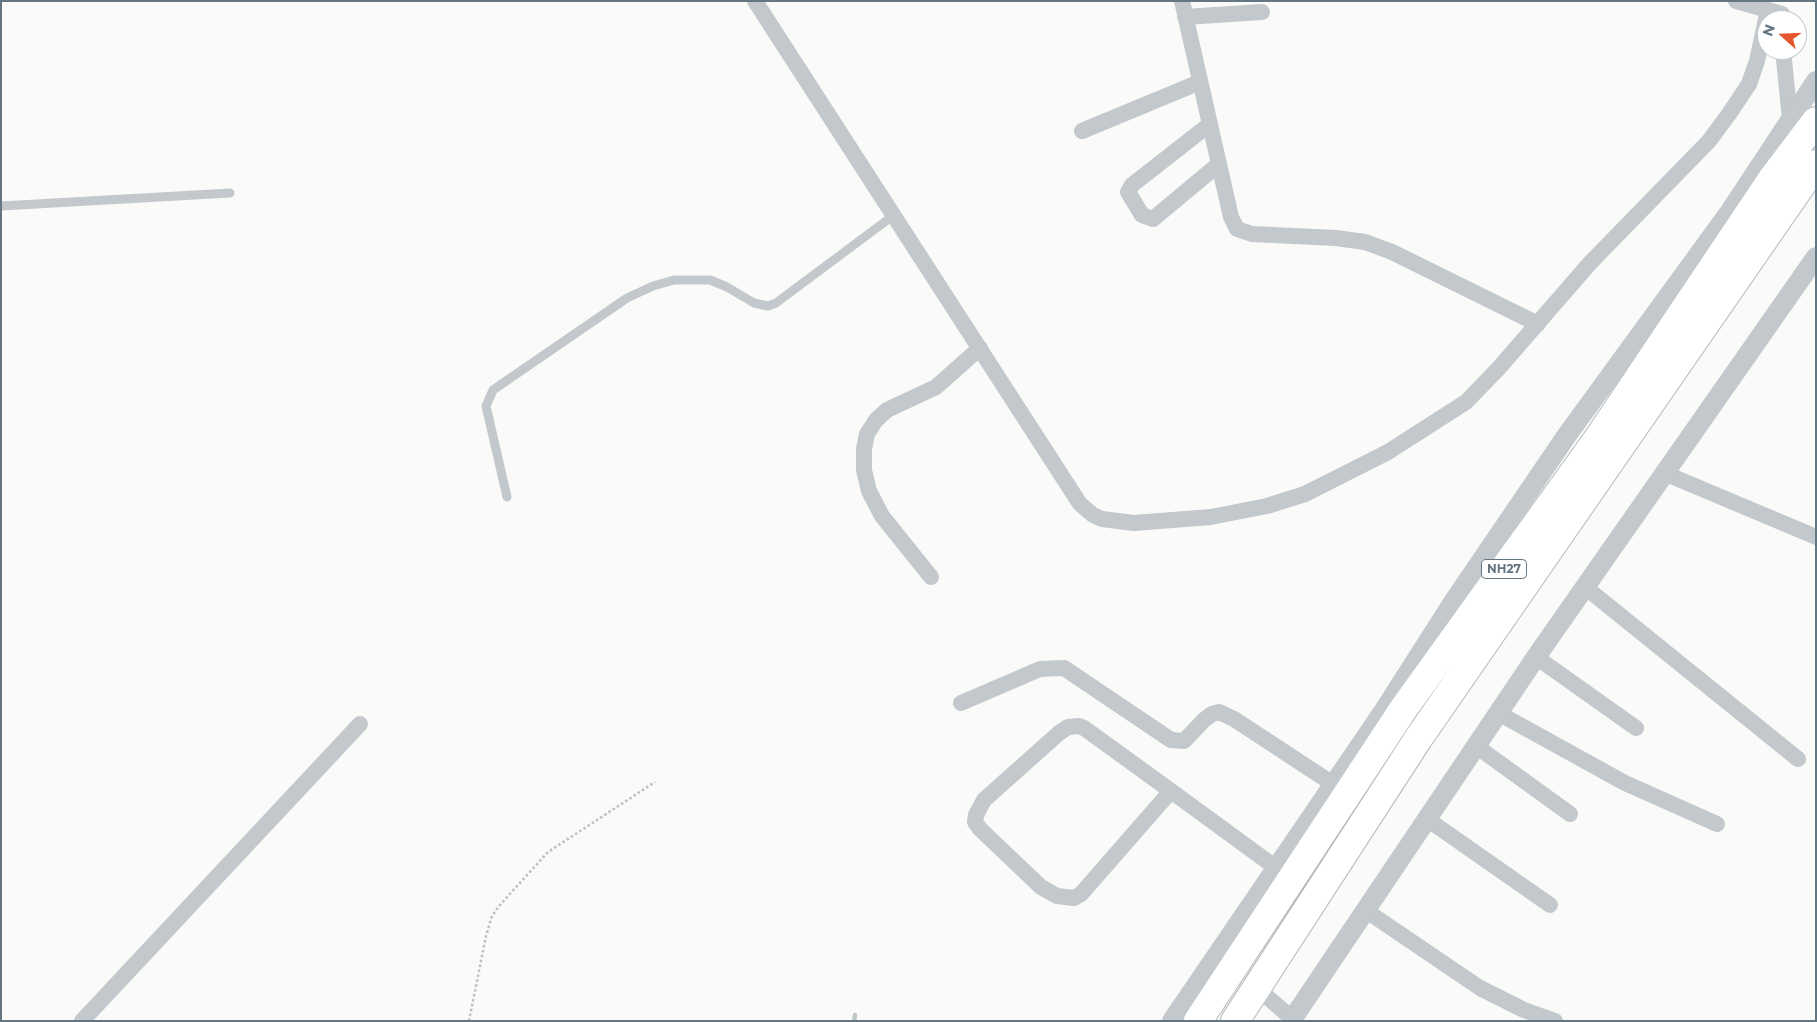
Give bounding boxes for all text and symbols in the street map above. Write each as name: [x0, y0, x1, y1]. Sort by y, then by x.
north arrow: [1757, 10, 1807, 60]
text: N: [1758, 22, 1779, 39]
road number: NH27: [1482, 560, 1526, 578]

